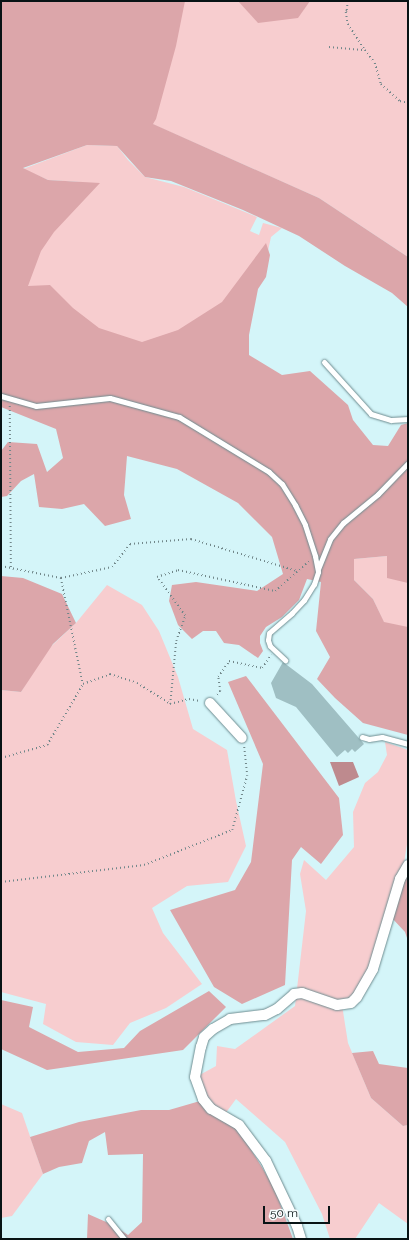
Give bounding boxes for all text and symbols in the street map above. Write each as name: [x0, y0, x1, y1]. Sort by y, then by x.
scale bar: [265, 1198, 332, 1224]
text: 50 m: [270, 1206, 298, 1220]

